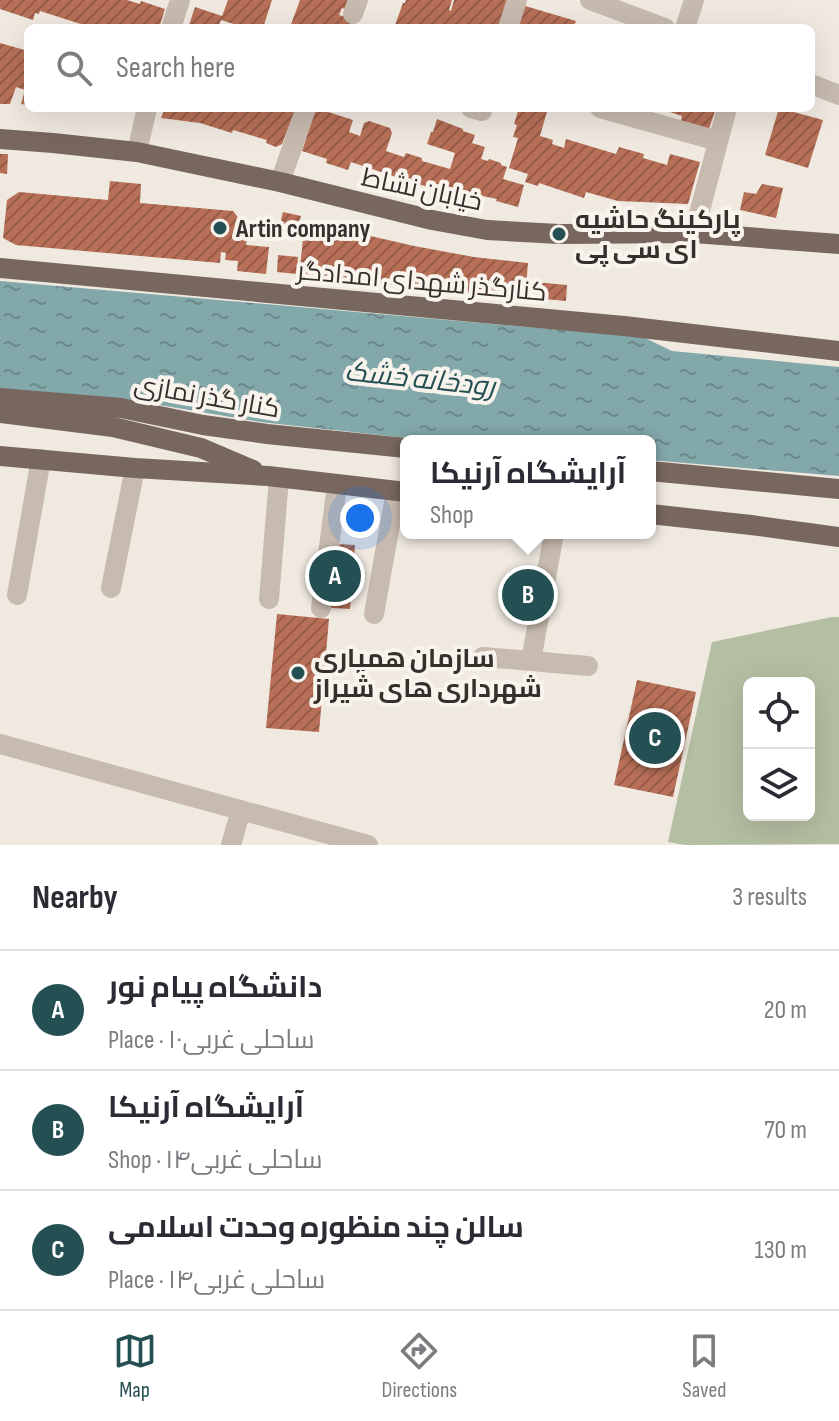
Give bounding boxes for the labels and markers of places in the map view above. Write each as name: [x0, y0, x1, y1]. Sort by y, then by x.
place label: پارکینگ حاشیه ای سی پی: [575, 205, 741, 267]
place label: Artin company: [235, 214, 370, 245]
marker: Artin company: [211, 219, 229, 237]
marker: پارکینگ حاشیه ای سی پی: [550, 225, 568, 243]
pin: A: [309, 546, 361, 606]
pin: B: [502, 565, 554, 625]
place label: سازمان همیاری شهرداری های شیراز: [313, 644, 542, 705]
marker: سازمان همیاری شهرداری های شیراز: [289, 664, 307, 682]
pin: C: [629, 708, 681, 768]

